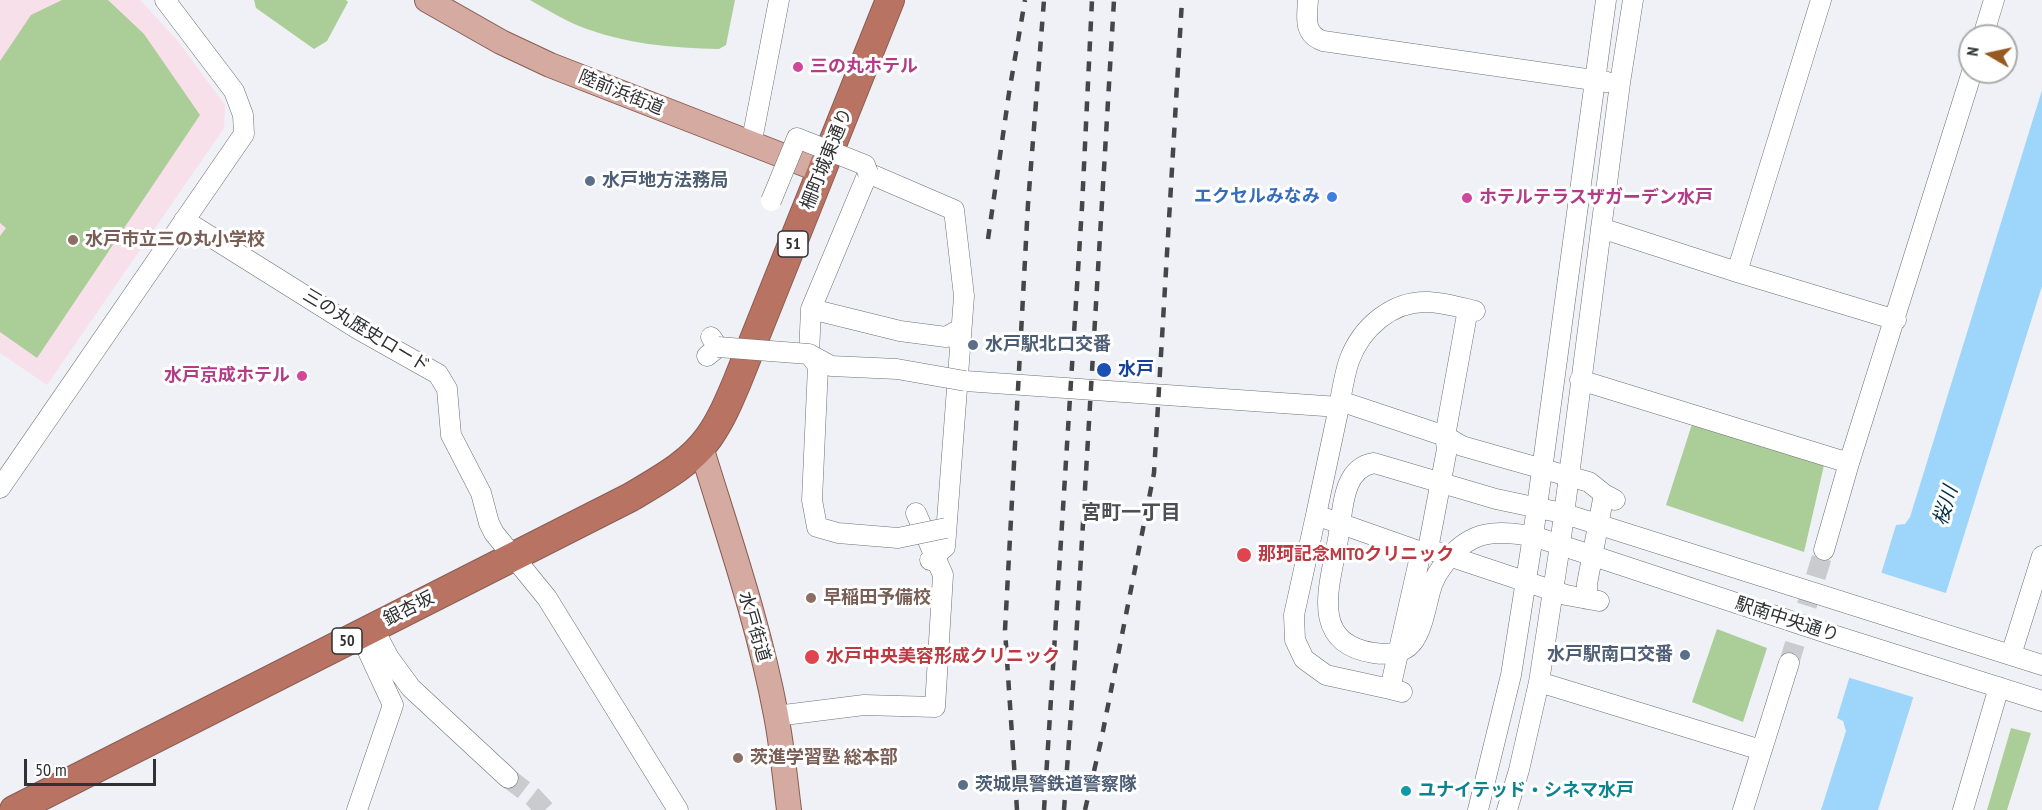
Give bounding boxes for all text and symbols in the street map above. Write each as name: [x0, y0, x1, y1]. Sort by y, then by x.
north arrow: [1958, 24, 2018, 84]
text: N: [1962, 46, 1983, 57]
place label: 三の丸ホテル: [810, 56, 918, 78]
marker: 三の丸ホテル: [791, 60, 805, 74]
street label: 陸前浜街道: [575, 66, 667, 120]
street label: 柵町城東通り: [797, 105, 857, 213]
place label: 水戸地方法務局: [602, 170, 728, 192]
marker: 水戸地方法務局: [583, 174, 597, 188]
place label: エクセルみなみ: [1194, 186, 1320, 208]
place label: ホテルテラスザガーデン水戸: [1479, 187, 1713, 209]
marker: エクセルみなみ: [1325, 190, 1339, 204]
marker: ホテルテラスザガーデン水戸: [1460, 191, 1474, 205]
place label: 水戸市立三の丸小学校: [85, 229, 265, 251]
road number: 51: [778, 231, 808, 257]
marker: 水戸市立三の丸小学校: [66, 233, 80, 247]
street label: 三の丸歴史ロード: [299, 285, 433, 377]
place label: 水戸駅北口交番: [985, 334, 1111, 356]
marker: 水戸駅北口交番: [966, 338, 980, 352]
place label: 水戸: [1118, 359, 1154, 381]
marker: 水戸: [1095, 361, 1113, 379]
place label: 水戸京成ホテル: [164, 365, 290, 387]
marker: 水戸京成ホテル: [295, 369, 309, 383]
water label: 桜川: [1929, 483, 1963, 529]
district label: 宮町一丁目: [1081, 501, 1181, 525]
place label: 那珂記念MITOクリニック: [1258, 544, 1454, 566]
marker: 那珂記念MITOクリニック: [1235, 546, 1253, 564]
street label: 銀杏坂: [380, 587, 438, 631]
place label: 早稲田予備校: [823, 587, 931, 609]
street label: 水戸街道: [734, 589, 774, 665]
marker: 早稲田予備校: [804, 591, 818, 605]
street label: 駅南中央通り: [1732, 593, 1842, 647]
road number: 50: [332, 628, 362, 654]
place label: 水戸駅南口交番: [1547, 644, 1673, 666]
place label: 水戸中央美容形成クリニック: [826, 646, 1060, 668]
marker: 水戸中央美容形成クリニック: [803, 648, 821, 666]
marker: 水戸駅南口交番: [1678, 648, 1692, 662]
scale bar: [27, 747, 159, 785]
place label: 茨進学習塾 総本部: [750, 747, 898, 769]
marker: 茨進学習塾 総本部: [731, 751, 745, 765]
text: 50 m: [35, 758, 67, 781]
place label: 茨城県警鉄道警察隊: [975, 774, 1137, 796]
marker: 茨城県警鉄道警察隊: [956, 778, 970, 792]
place label: ユナイテッド・シネマ水戸: [1418, 780, 1634, 802]
marker: ユナイテッド・シネマ水戸: [1399, 784, 1413, 798]

